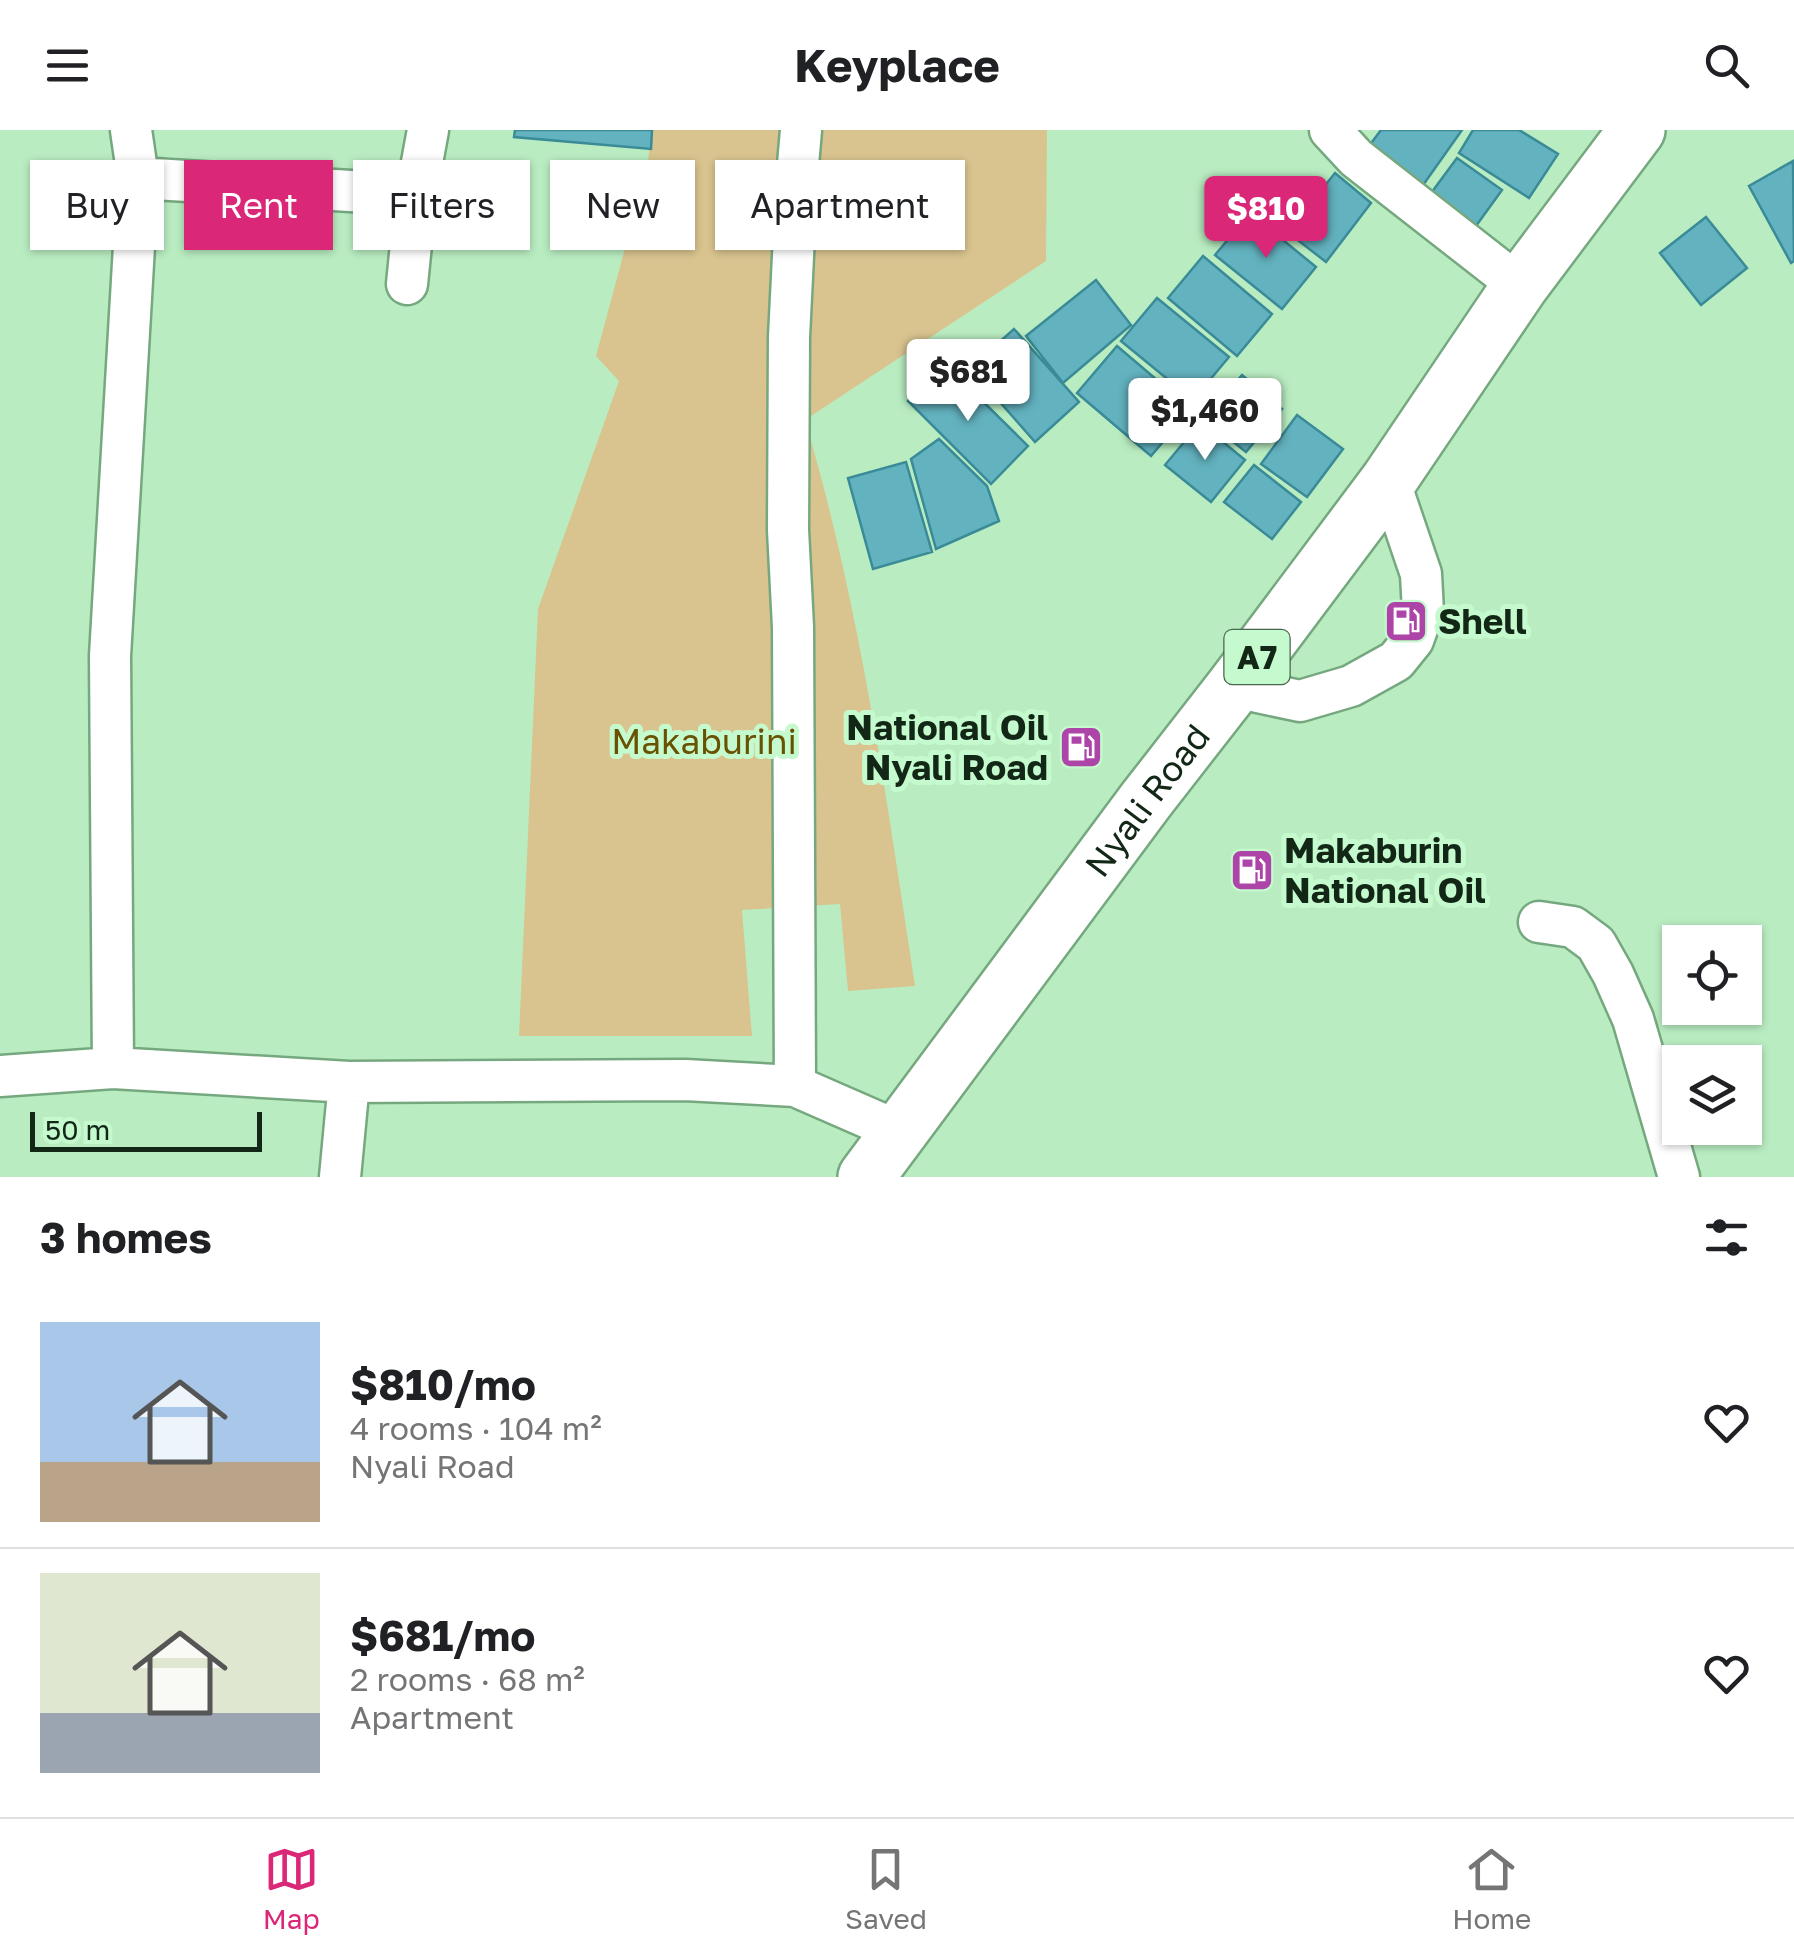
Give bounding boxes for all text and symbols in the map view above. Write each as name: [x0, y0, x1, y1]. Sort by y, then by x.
icon: menu: [40, 38, 95, 93]
text: Keyplace: [794, 38, 1000, 92]
icon: search: [1699, 38, 1754, 93]
chip: Buy: [30, 160, 164, 250]
chip: Rent: [184, 160, 333, 250]
chip: Filters: [353, 160, 530, 250]
chip: New: [550, 160, 695, 250]
chip: Apartment: [715, 160, 965, 250]
pin: $810: [1207, 176, 1325, 261]
text: $810: [1226, 189, 1306, 227]
pin: $681: [909, 339, 1027, 424]
text: $681: [929, 352, 1007, 390]
pin: $1,460: [1124, 378, 1286, 463]
text: $1,460: [1150, 391, 1260, 429]
fuel station icon: Shell: [1383, 598, 1429, 644]
place label: Shell: [1438, 600, 1527, 642]
road number: A7: [1224, 630, 1290, 684]
place label: National Oil Nyali Road: [846, 706, 1048, 788]
street label: Nyali Road: [1076, 716, 1218, 884]
park label: Makaburini: [611, 720, 797, 762]
fuel station icon: National Oil Nyali Road: [1058, 724, 1104, 770]
place label: Makaburin National Oil: [1284, 829, 1486, 911]
fuel station icon: Makaburin National Oil: [1229, 847, 1275, 893]
map controls: [1662, 925, 1762, 1145]
button: locate: [1662, 925, 1762, 1025]
button: layers: [1662, 1045, 1762, 1145]
scale bar: [30, 1107, 262, 1151]
text: 50 m: [45, 1113, 110, 1146]
icon: filters: [1699, 1210, 1754, 1265]
text: 3 homes: [40, 1212, 212, 1262]
text: $810/mo: [350, 1359, 536, 1409]
icon: home: [120, 1362, 240, 1482]
icon: heart: [1699, 1395, 1754, 1450]
text: 4 rooms · 104 m²: [350, 1409, 602, 1447]
text: Nyali Road: [350, 1447, 515, 1485]
text: $681/mo: [350, 1610, 535, 1660]
icon: home: [120, 1613, 240, 1733]
icon: heart: [1699, 1646, 1754, 1701]
text: 2 rooms · 68 m²: [350, 1660, 585, 1698]
text: Apartment: [350, 1698, 514, 1736]
tab: Map: [263, 1842, 320, 1935]
tab: Saved: [845, 1842, 927, 1935]
tab: Home: [1452, 1842, 1531, 1935]

